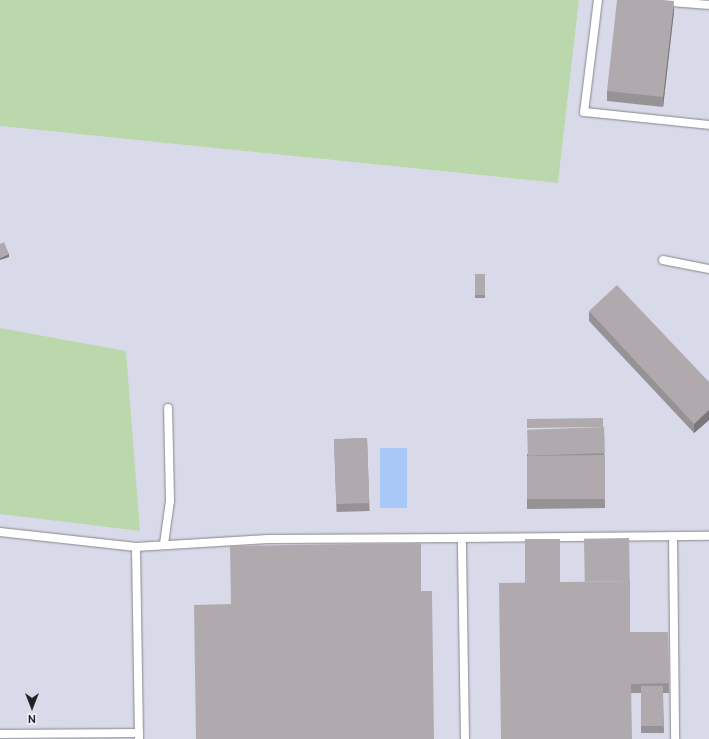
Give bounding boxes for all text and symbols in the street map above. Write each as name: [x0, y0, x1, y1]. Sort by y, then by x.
north arrow: [12, 687, 52, 727]
text: N: [28, 713, 36, 725]

